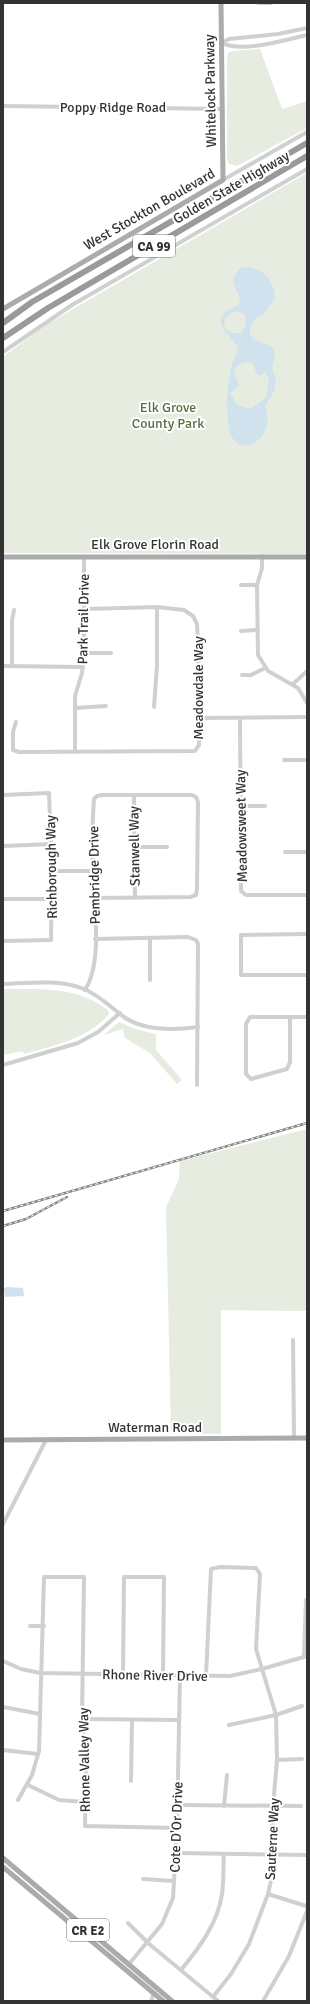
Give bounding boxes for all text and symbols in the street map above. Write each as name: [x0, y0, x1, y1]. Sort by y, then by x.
street label: Whitelock Parkway: [201, 34, 220, 148]
street label: Poppy Ridge Road: [60, 99, 166, 116]
street label: Golden State Highway: [170, 147, 293, 228]
street label: West Stockton Boulevard: [81, 165, 218, 254]
road number: CA 99: [133, 235, 175, 257]
park label: Elk Grove County Park: [132, 399, 204, 432]
street label: Elk Grove Florin Road: [91, 536, 219, 553]
street label: Park Trail Drive: [74, 574, 93, 664]
street label: Meadowdale Way: [190, 636, 207, 740]
street label: Meadowsweet Way: [232, 769, 251, 883]
street label: Stanwell Way: [125, 805, 144, 886]
street label: Richborough Way: [42, 814, 61, 919]
street label: Pembridge Drive: [85, 826, 104, 924]
street label: Waterman Road: [108, 1419, 202, 1436]
street label: Rhone River Drive: [102, 1666, 208, 1685]
street label: Rhone Valley Way: [75, 1707, 94, 1813]
street label: Cote D'Or Drive: [166, 1781, 187, 1873]
street label: Sauterne Way: [262, 1797, 283, 1880]
road number: CR E2: [67, 1919, 109, 1941]

